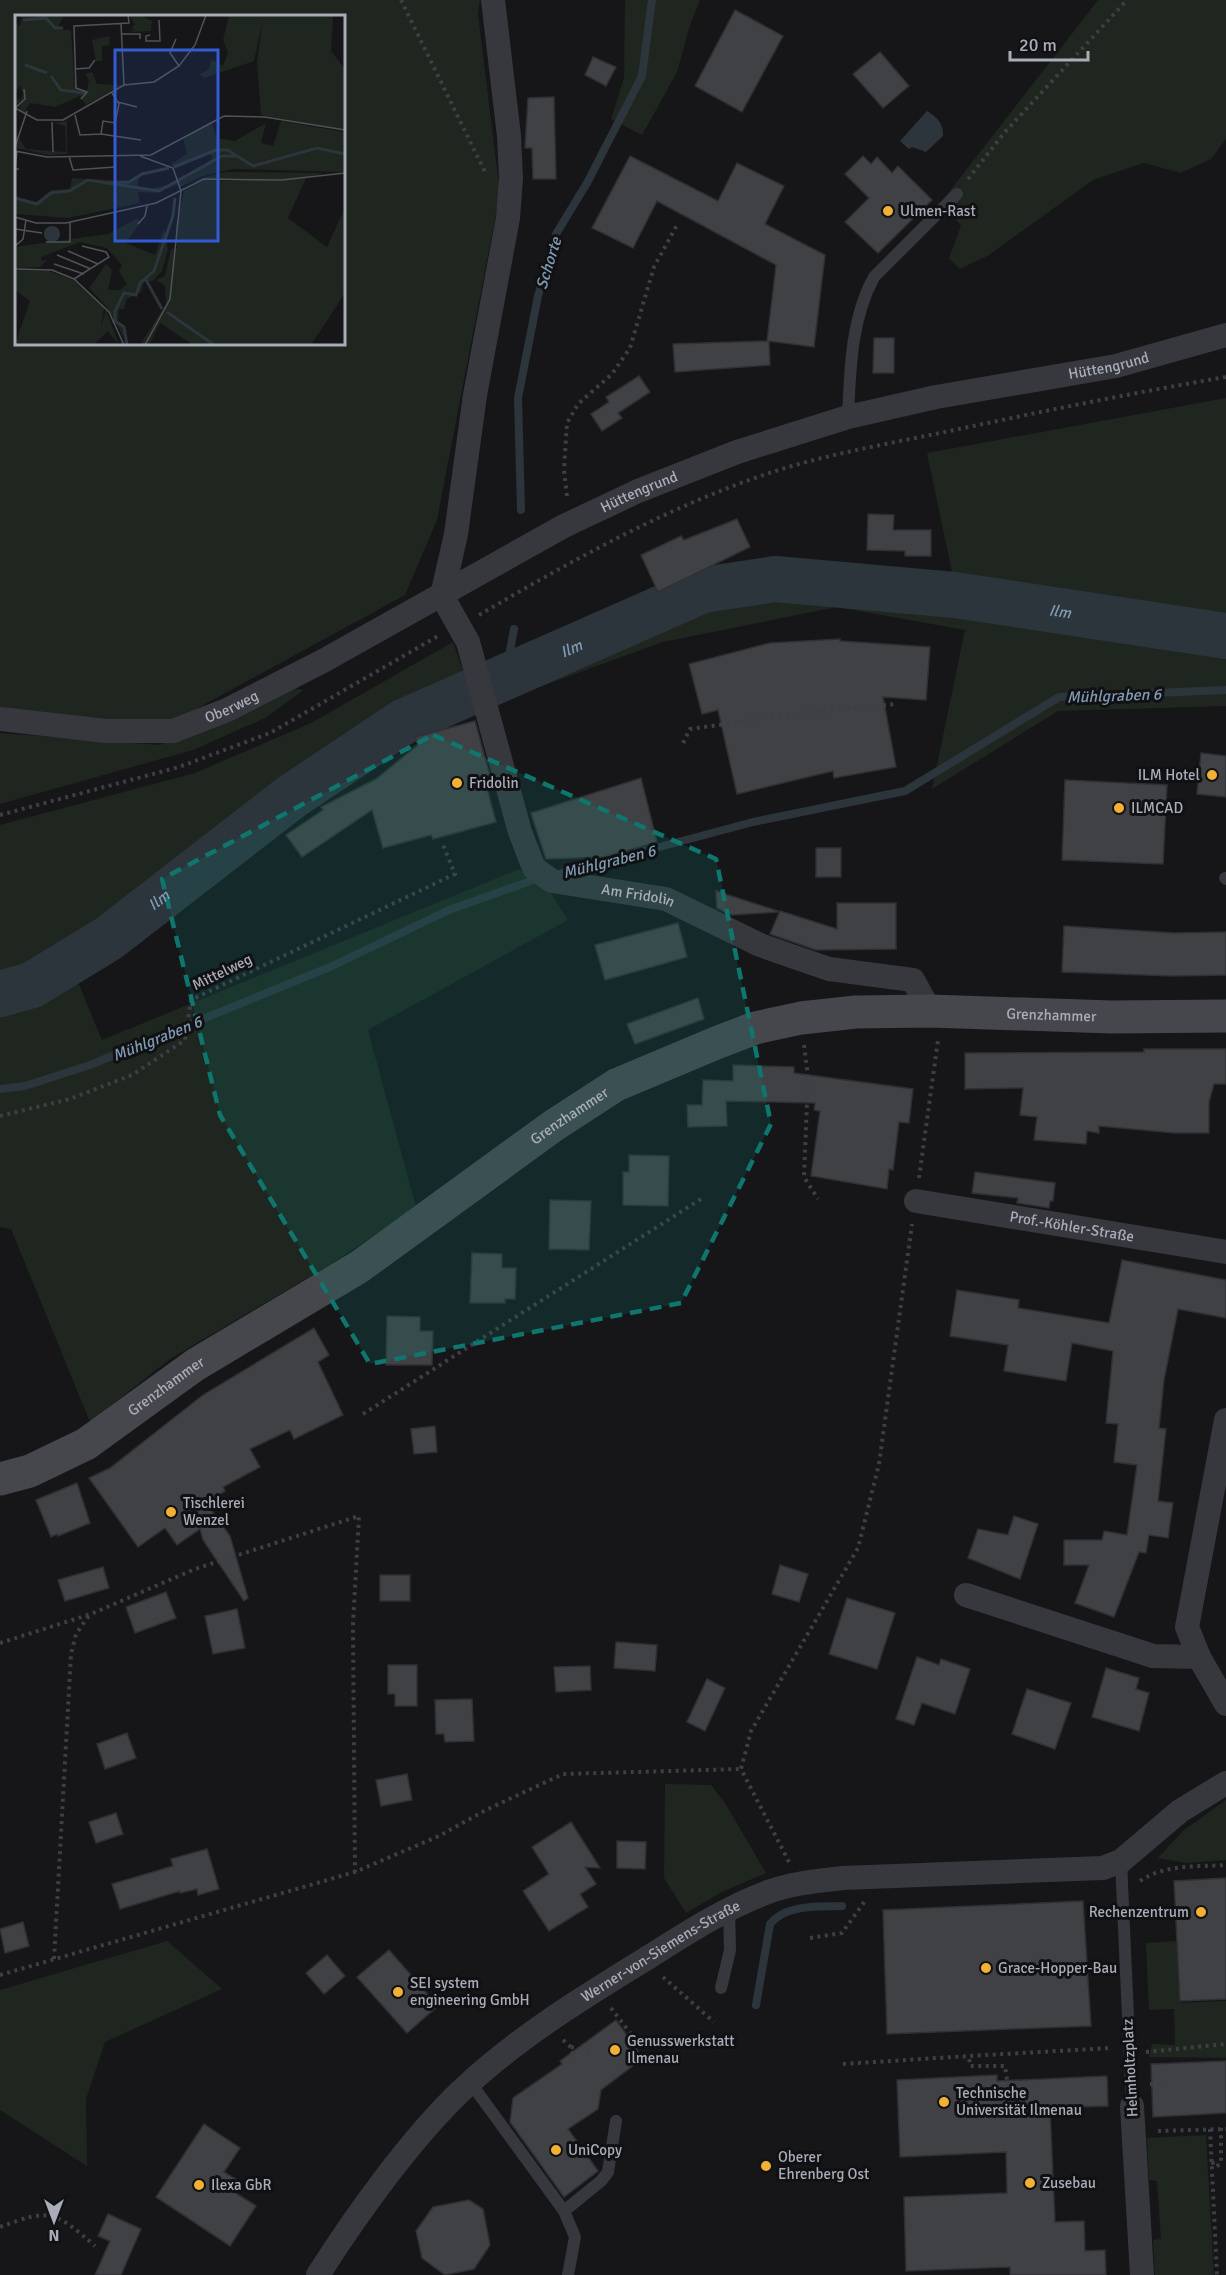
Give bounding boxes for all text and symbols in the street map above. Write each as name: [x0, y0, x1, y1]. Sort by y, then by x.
inset map: [15, 15, 345, 345]
scale bar: [1010, 24, 1088, 62]
text: 20 m: [1019, 34, 1057, 56]
place label: Ulmen-Rast: [900, 202, 976, 220]
marker: Ulmen-Rast: [881, 204, 895, 218]
water label: Schorte: [532, 234, 567, 292]
street label: Hüttengrund: [1067, 348, 1151, 383]
street label: Hüttengrund: [597, 467, 680, 516]
water label: Ilm: [1047, 600, 1074, 624]
water label: Ilm: [557, 635, 587, 663]
water label: Mühlgraben 6: [1066, 684, 1163, 708]
street label: Oberweg: [202, 686, 261, 727]
place label: ILM Hotel: [1138, 766, 1200, 784]
marker: ILM Hotel: [1205, 768, 1219, 782]
place label: Fridolin: [469, 774, 519, 792]
marker: Fridolin: [450, 776, 464, 790]
place label: ILMCAD: [1131, 799, 1183, 817]
marker: ILMCAD: [1112, 801, 1126, 815]
water label: Mühlgraben 6: [561, 840, 659, 883]
street label: Am Fridolin: [600, 880, 678, 911]
water label: Ilm: [144, 885, 175, 915]
street label: Mittelweg: [189, 950, 255, 994]
street label: Grenzhammer: [1006, 1005, 1097, 1025]
water label: Mühlgraben 6: [110, 1011, 206, 1066]
street label: Grenzhammer: [527, 1083, 612, 1148]
street label: Prof.-Köhler-Straße: [1008, 1208, 1135, 1246]
street label: Grenzhammer: [124, 1352, 208, 1420]
place label: Tischlerei Wenzel: [183, 1494, 245, 1529]
marker: Tischlerei Wenzel: [164, 1505, 178, 1519]
street label: Werner-von-Siemens-Straße: [578, 1896, 743, 2006]
place label: Rechenzentrum: [1089, 1903, 1189, 1921]
marker: Rechenzentrum: [1194, 1905, 1208, 1919]
place label: Grace-Hopper-Bau: [998, 1959, 1117, 1977]
marker: Grace-Hopper-Bau: [979, 1961, 993, 1975]
place label: SEI system engineering GmbH: [410, 1974, 530, 2009]
marker: SEI system engineering GmbH: [391, 1985, 405, 1999]
street label: Helmholtzplatz: [1118, 2018, 1142, 2118]
place label: Genusswerkstatt Ilmenau: [627, 2032, 735, 2067]
marker: Genusswerkstatt Ilmenau: [608, 2043, 622, 2057]
place label: Technische Universität Ilmenau: [956, 2084, 1082, 2119]
marker: Technische Universität Ilmenau: [937, 2095, 951, 2109]
place label: UniCopy: [568, 2141, 622, 2159]
marker: UniCopy: [549, 2143, 563, 2157]
place label: Oberer Ehrenberg Ost: [778, 2148, 869, 2183]
marker: Oberer Ehrenberg Ost: [759, 2159, 773, 2173]
place label: Zusebau: [1042, 2174, 1096, 2192]
place label: Ilexa GbR: [211, 2176, 271, 2194]
marker: Zusebau: [1023, 2176, 1037, 2190]
marker: Ilexa GbR: [192, 2178, 206, 2192]
north arrow: [24, 2191, 84, 2251]
text: N: [48, 2225, 60, 2245]

